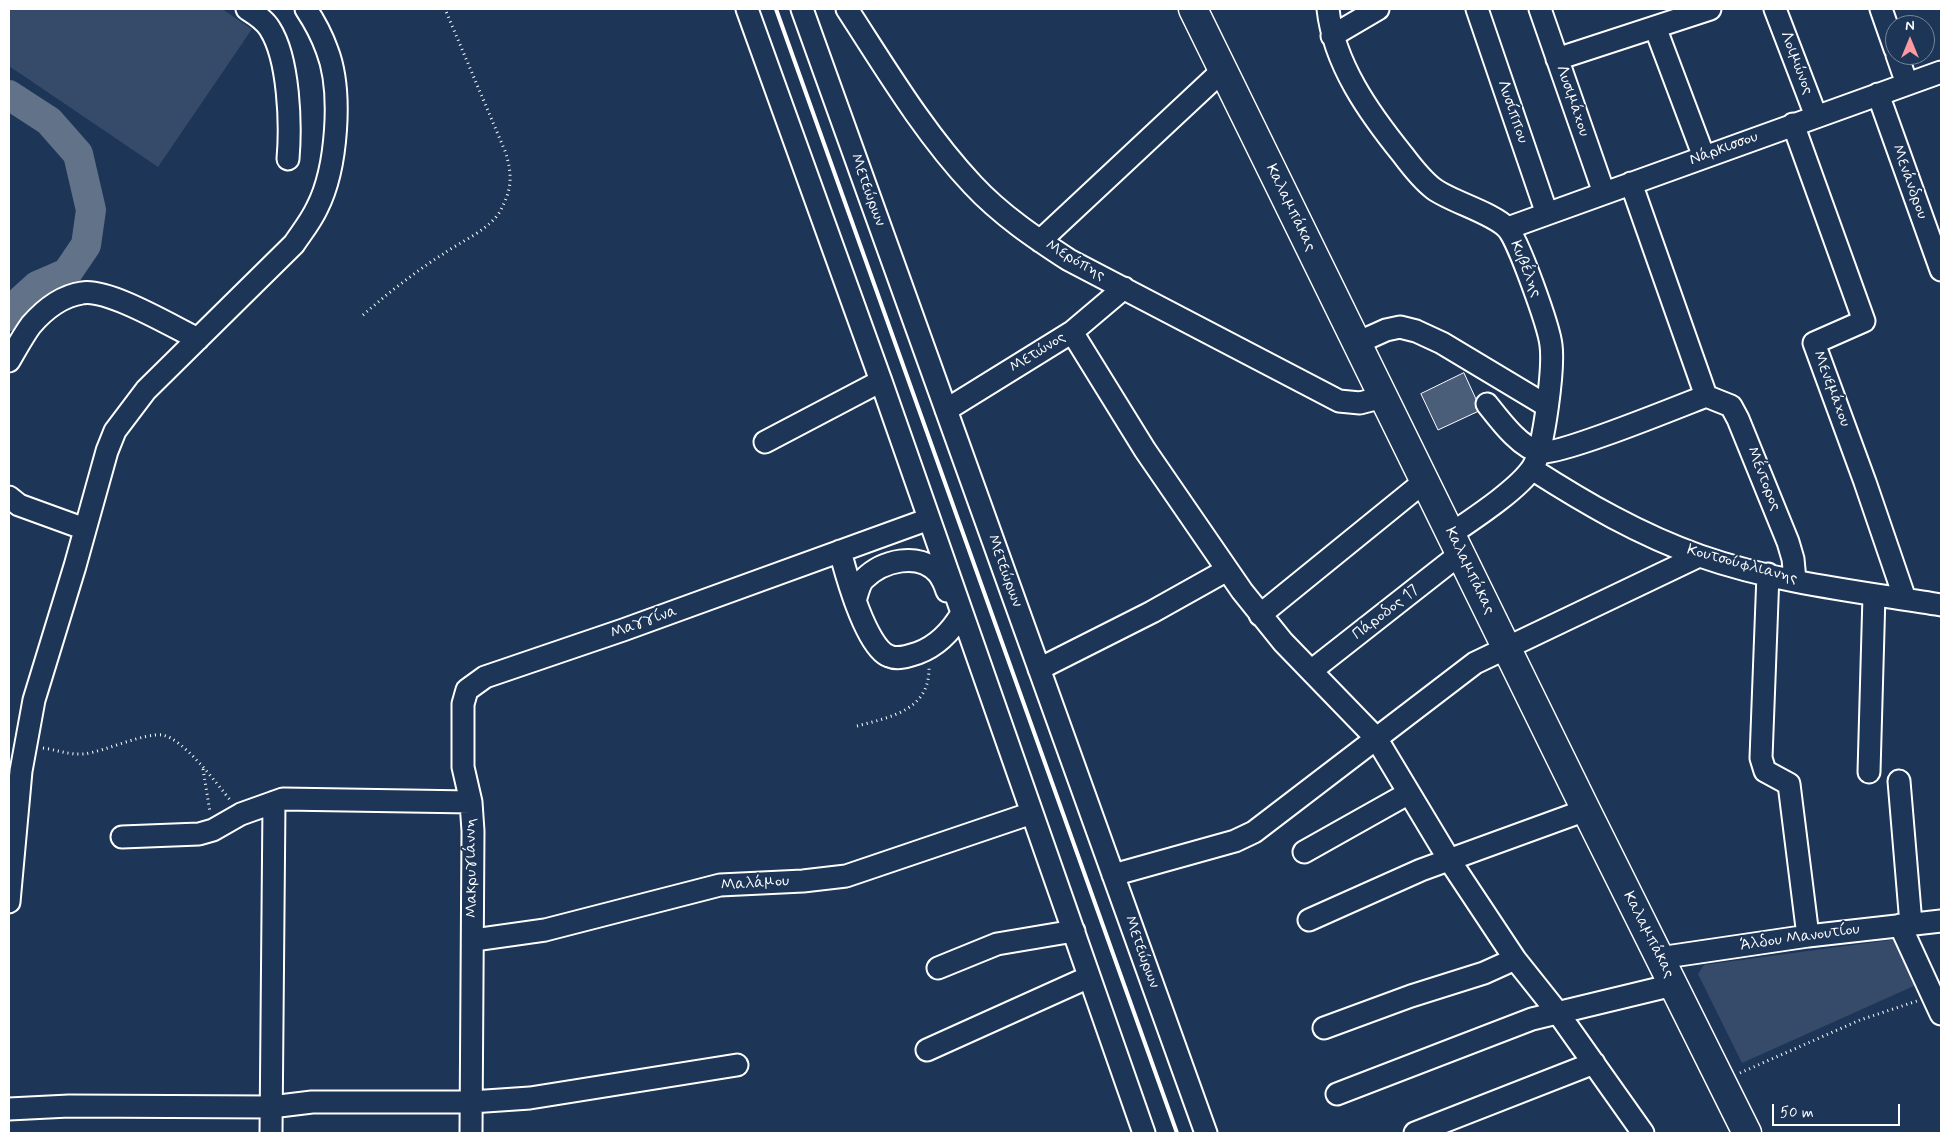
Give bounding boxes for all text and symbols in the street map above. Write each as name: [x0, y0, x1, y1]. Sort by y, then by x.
north arrow: [1885, 15, 1935, 65]
text: N: [1905, 17, 1915, 35]
street label: Λοιμώνος: [1775, 29, 1817, 97]
street label: Λυσιμάχου: [1551, 63, 1593, 139]
street label: Λυσίππου: [1492, 78, 1532, 146]
street label: Νάρκισσου: [1687, 128, 1761, 170]
street label: Μενάνδρου: [1887, 142, 1931, 222]
street label: Μετεώρων: [845, 151, 889, 229]
street label: Καλαμπάκας: [1261, 161, 1319, 255]
street label: Μερόπης: [1042, 236, 1108, 286]
street label: Κυβέλης: [1505, 238, 1545, 300]
street label: Μετώνος: [1006, 328, 1070, 378]
street label: Μενεμάχου: [1808, 348, 1854, 430]
street label: Μέντορος: [1741, 444, 1785, 514]
street label: Καλαμπάκας: [1440, 524, 1498, 618]
street label: Μετεώρων: [982, 532, 1026, 610]
street label: Κουτσούφλιανης: [1685, 541, 1799, 589]
street label: Πάροδος 17: [1349, 581, 1423, 645]
street label: Μαγγίνα: [608, 602, 680, 644]
street label: Μακρυγιάννη: [462, 818, 482, 918]
street label: Μαλάμου: [720, 872, 790, 896]
street label: Καλαμπάκας: [1618, 889, 1678, 981]
street label: Μετεώρων: [1119, 913, 1163, 991]
street label: Άλδου Μανουτίου: [1739, 920, 1861, 956]
scale bar: [1775, 1094, 1902, 1126]
text: 50 m: [1780, 1103, 1814, 1123]

